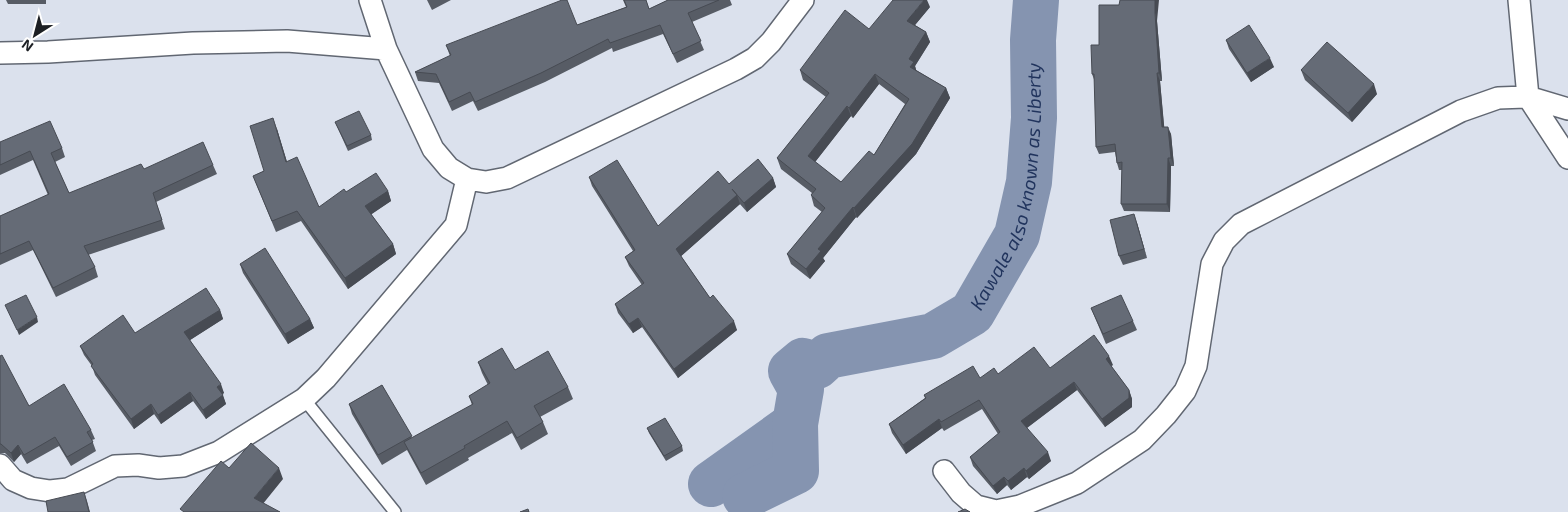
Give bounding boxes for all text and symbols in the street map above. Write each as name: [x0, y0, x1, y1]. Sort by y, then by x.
north arrow: [10, 10, 60, 60]
text: N: [18, 36, 36, 56]
water label: Kawale also known as Liberty: [964, 63, 1045, 314]

